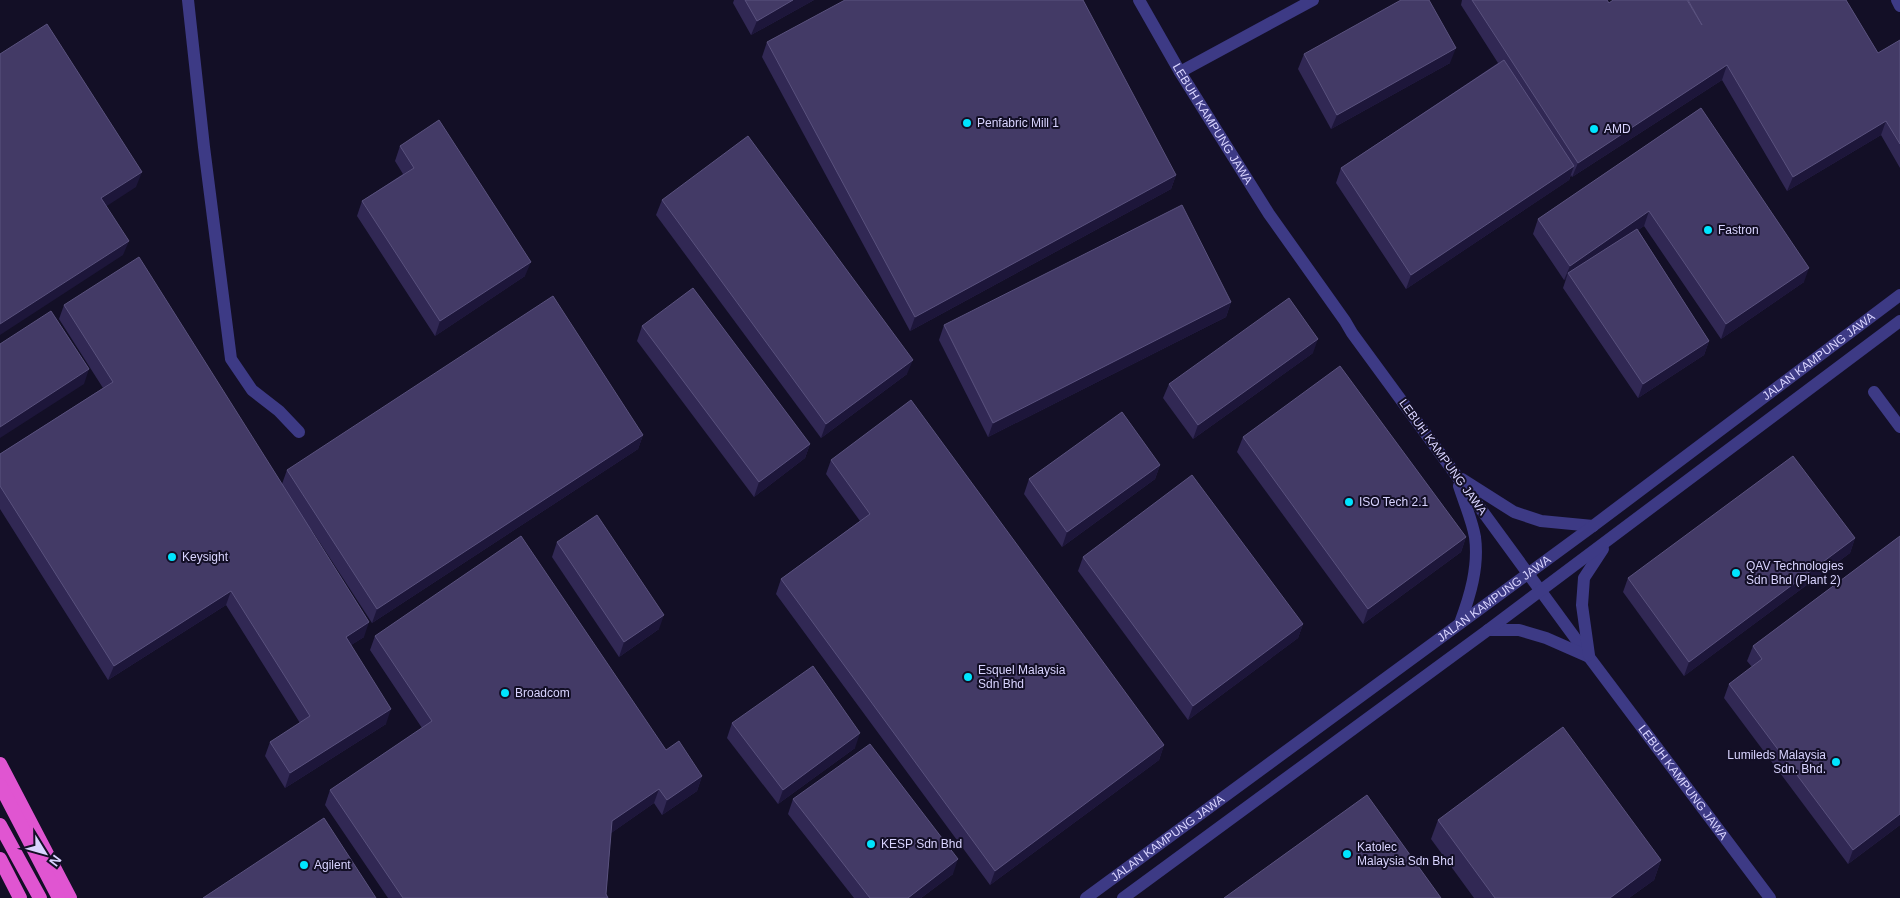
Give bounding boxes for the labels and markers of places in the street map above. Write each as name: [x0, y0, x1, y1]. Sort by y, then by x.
place label: Penfabric Mill 1: [977, 116, 1059, 130]
marker: Penfabric Mill 1: [961, 117, 973, 129]
place label: AMD: [1604, 122, 1631, 136]
marker: AMD: [1588, 123, 1600, 135]
place label: Fastron: [1718, 223, 1759, 237]
marker: Fastron: [1702, 224, 1714, 236]
place label: ISO Tech 2.1: [1359, 495, 1428, 509]
marker: ISO Tech 2.1: [1343, 496, 1355, 508]
place label: Keysight: [182, 550, 229, 564]
marker: Keysight: [166, 551, 178, 563]
place label: QAV Technologies Sdn Bhd (Plant 2): [1746, 559, 1844, 587]
marker: QAV Technologies Sdn Bhd (Plant 2): [1730, 567, 1742, 579]
place label: Esquel Malaysia Sdn Bhd: [978, 663, 1066, 691]
marker: Esquel Malaysia Sdn Bhd: [962, 671, 974, 683]
place label: Broadcom: [515, 686, 570, 700]
marker: Broadcom: [499, 687, 511, 699]
place label: Lumileds Malaysia Sdn. Bhd.: [1727, 748, 1826, 776]
marker: Lumileds Malaysia Sdn. Bhd.: [1830, 756, 1842, 768]
place label: KESP Sdn Bhd: [881, 837, 962, 851]
marker: KESP Sdn Bhd: [865, 838, 877, 850]
place label: Katolec Malaysia Sdn Bhd: [1357, 840, 1454, 868]
marker: Katolec Malaysia Sdn Bhd: [1341, 848, 1353, 860]
place label: Agilent: [314, 858, 351, 872]
marker: Agilent: [298, 859, 310, 871]

